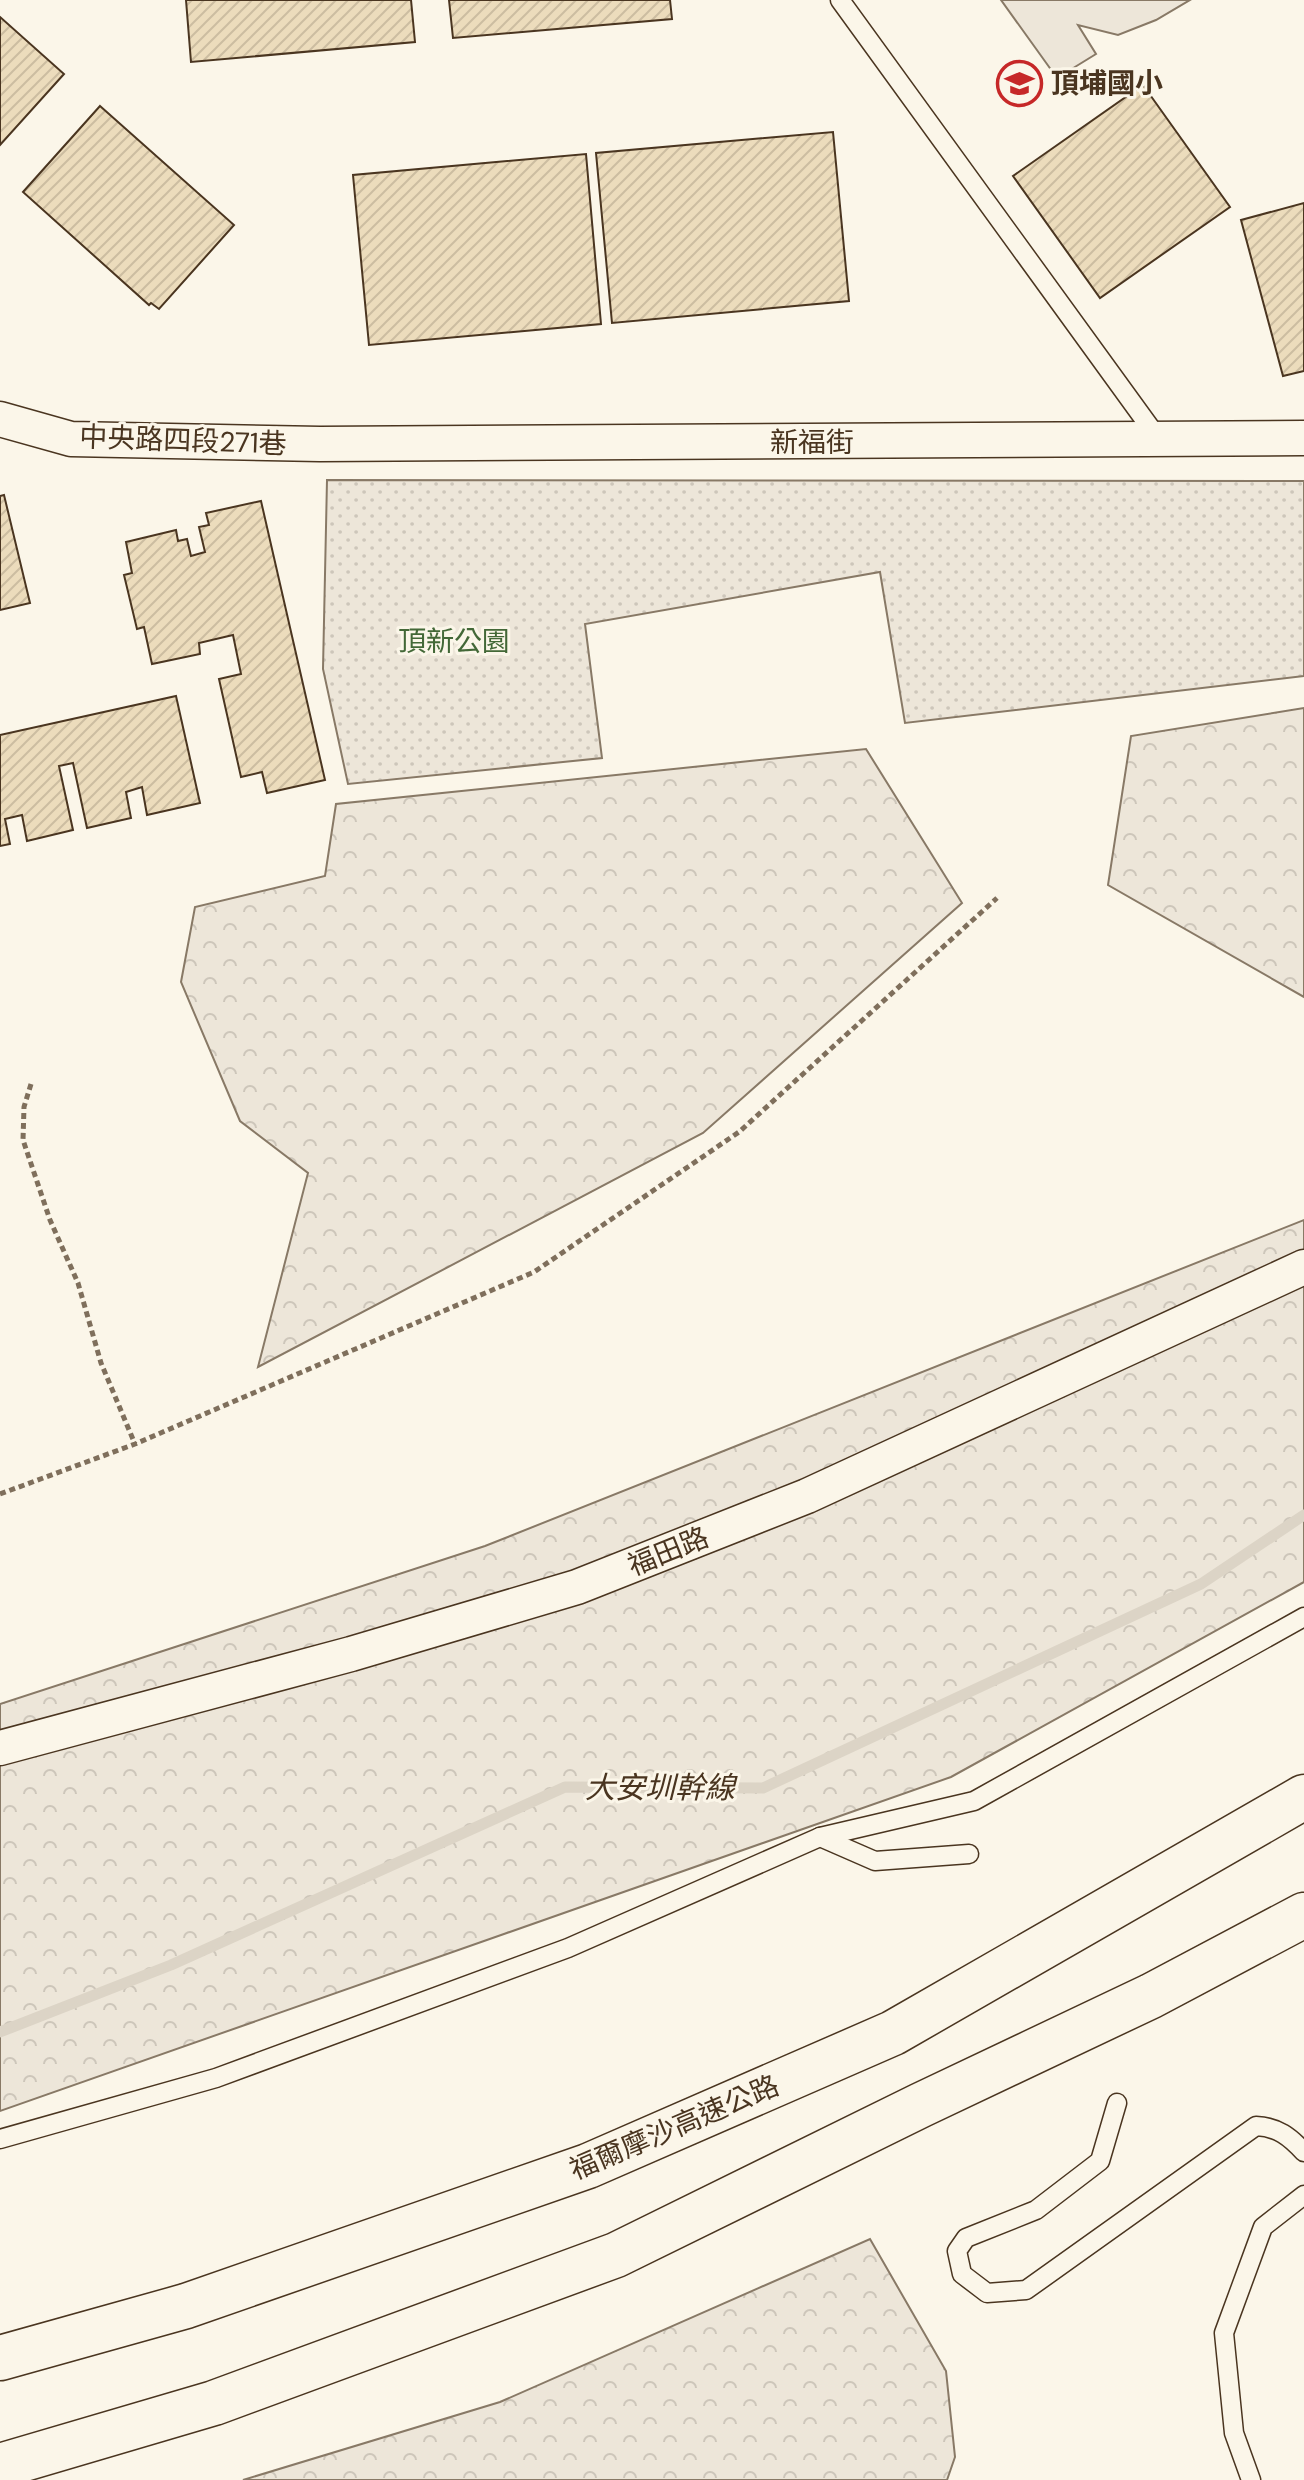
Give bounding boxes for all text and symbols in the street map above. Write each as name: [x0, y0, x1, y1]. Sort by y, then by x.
school or university icon: 頂埔國小: [996, 59, 1044, 107]
place label: 頂埔國小: [1051, 65, 1163, 102]
street label: 中央路四段271巷: [79, 418, 287, 463]
street label: 新福街: [770, 424, 854, 461]
park label: 頂新公園: [398, 623, 510, 660]
street label: 福田路: [622, 1519, 714, 1584]
water label: 大安圳幹線: [585, 1768, 738, 1807]
street label: 福爾摩沙高速公路: [564, 2067, 785, 2188]

